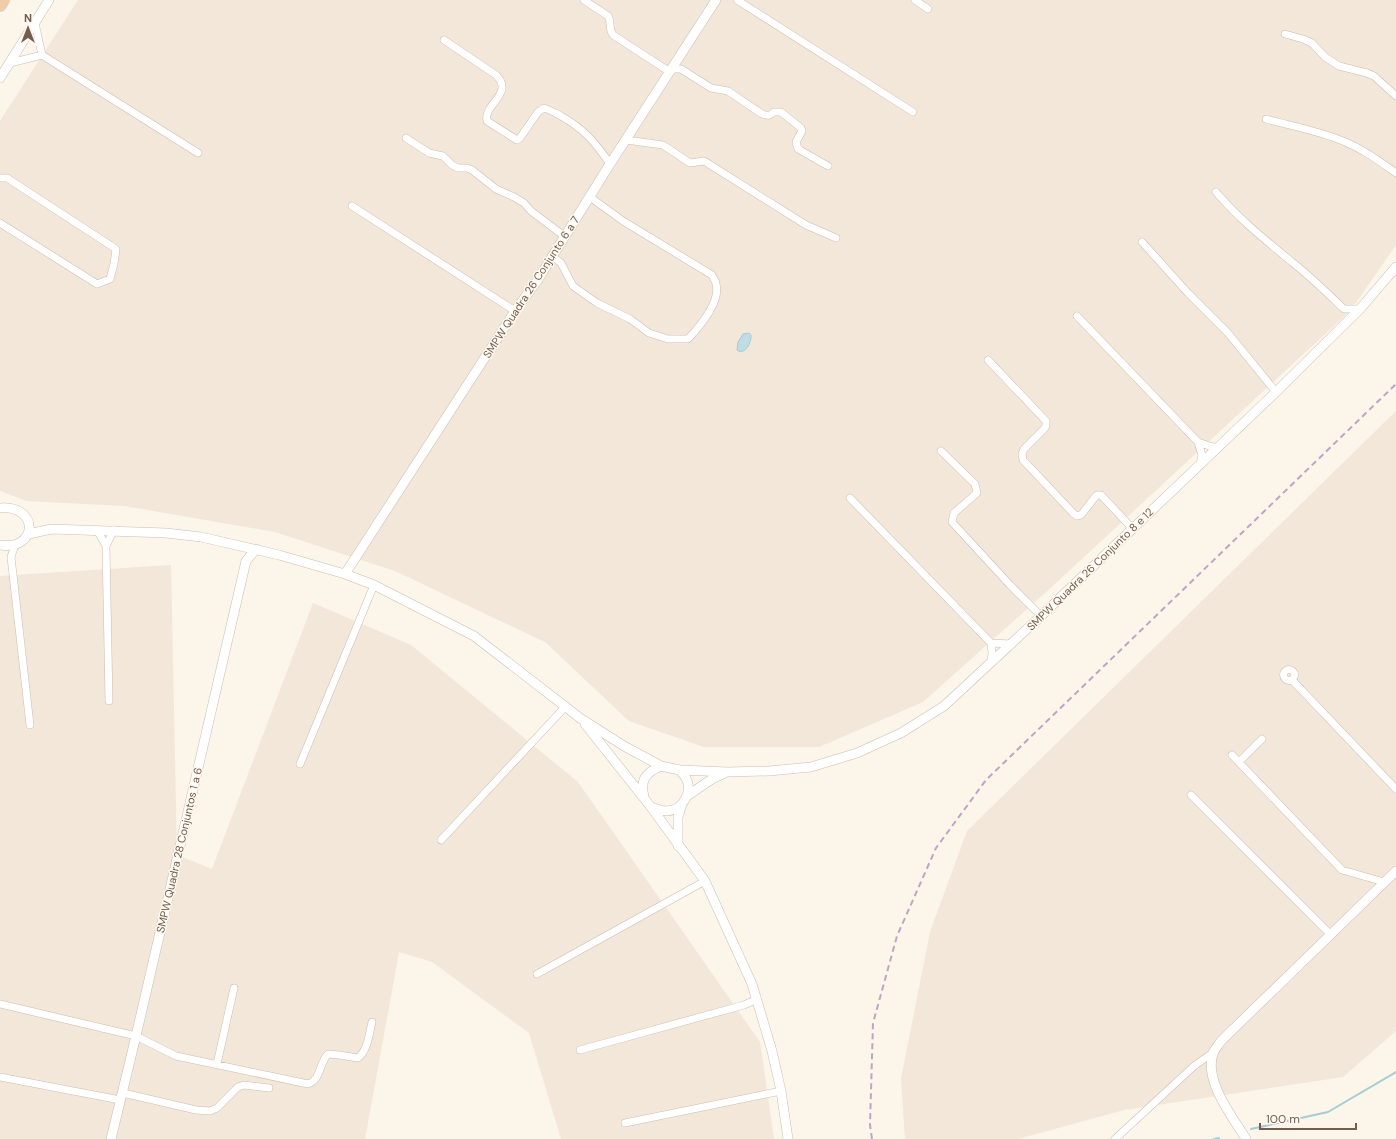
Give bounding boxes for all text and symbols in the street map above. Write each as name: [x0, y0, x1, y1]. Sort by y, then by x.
north arrow: [8, 8, 48, 48]
text: N: [24, 11, 32, 25]
street label: SMPW Quadra 26 Conjunto 6 a 7: [480, 213, 582, 361]
street label: SMPW Quadra 26 Conjunto 8 e 12: [1024, 505, 1156, 633]
street label: SMPW Quadra 28 Conjuntos 1 a 6: [153, 766, 205, 934]
scale bar: [1260, 1105, 1356, 1131]
text: 100 m: [1266, 1111, 1300, 1127]

